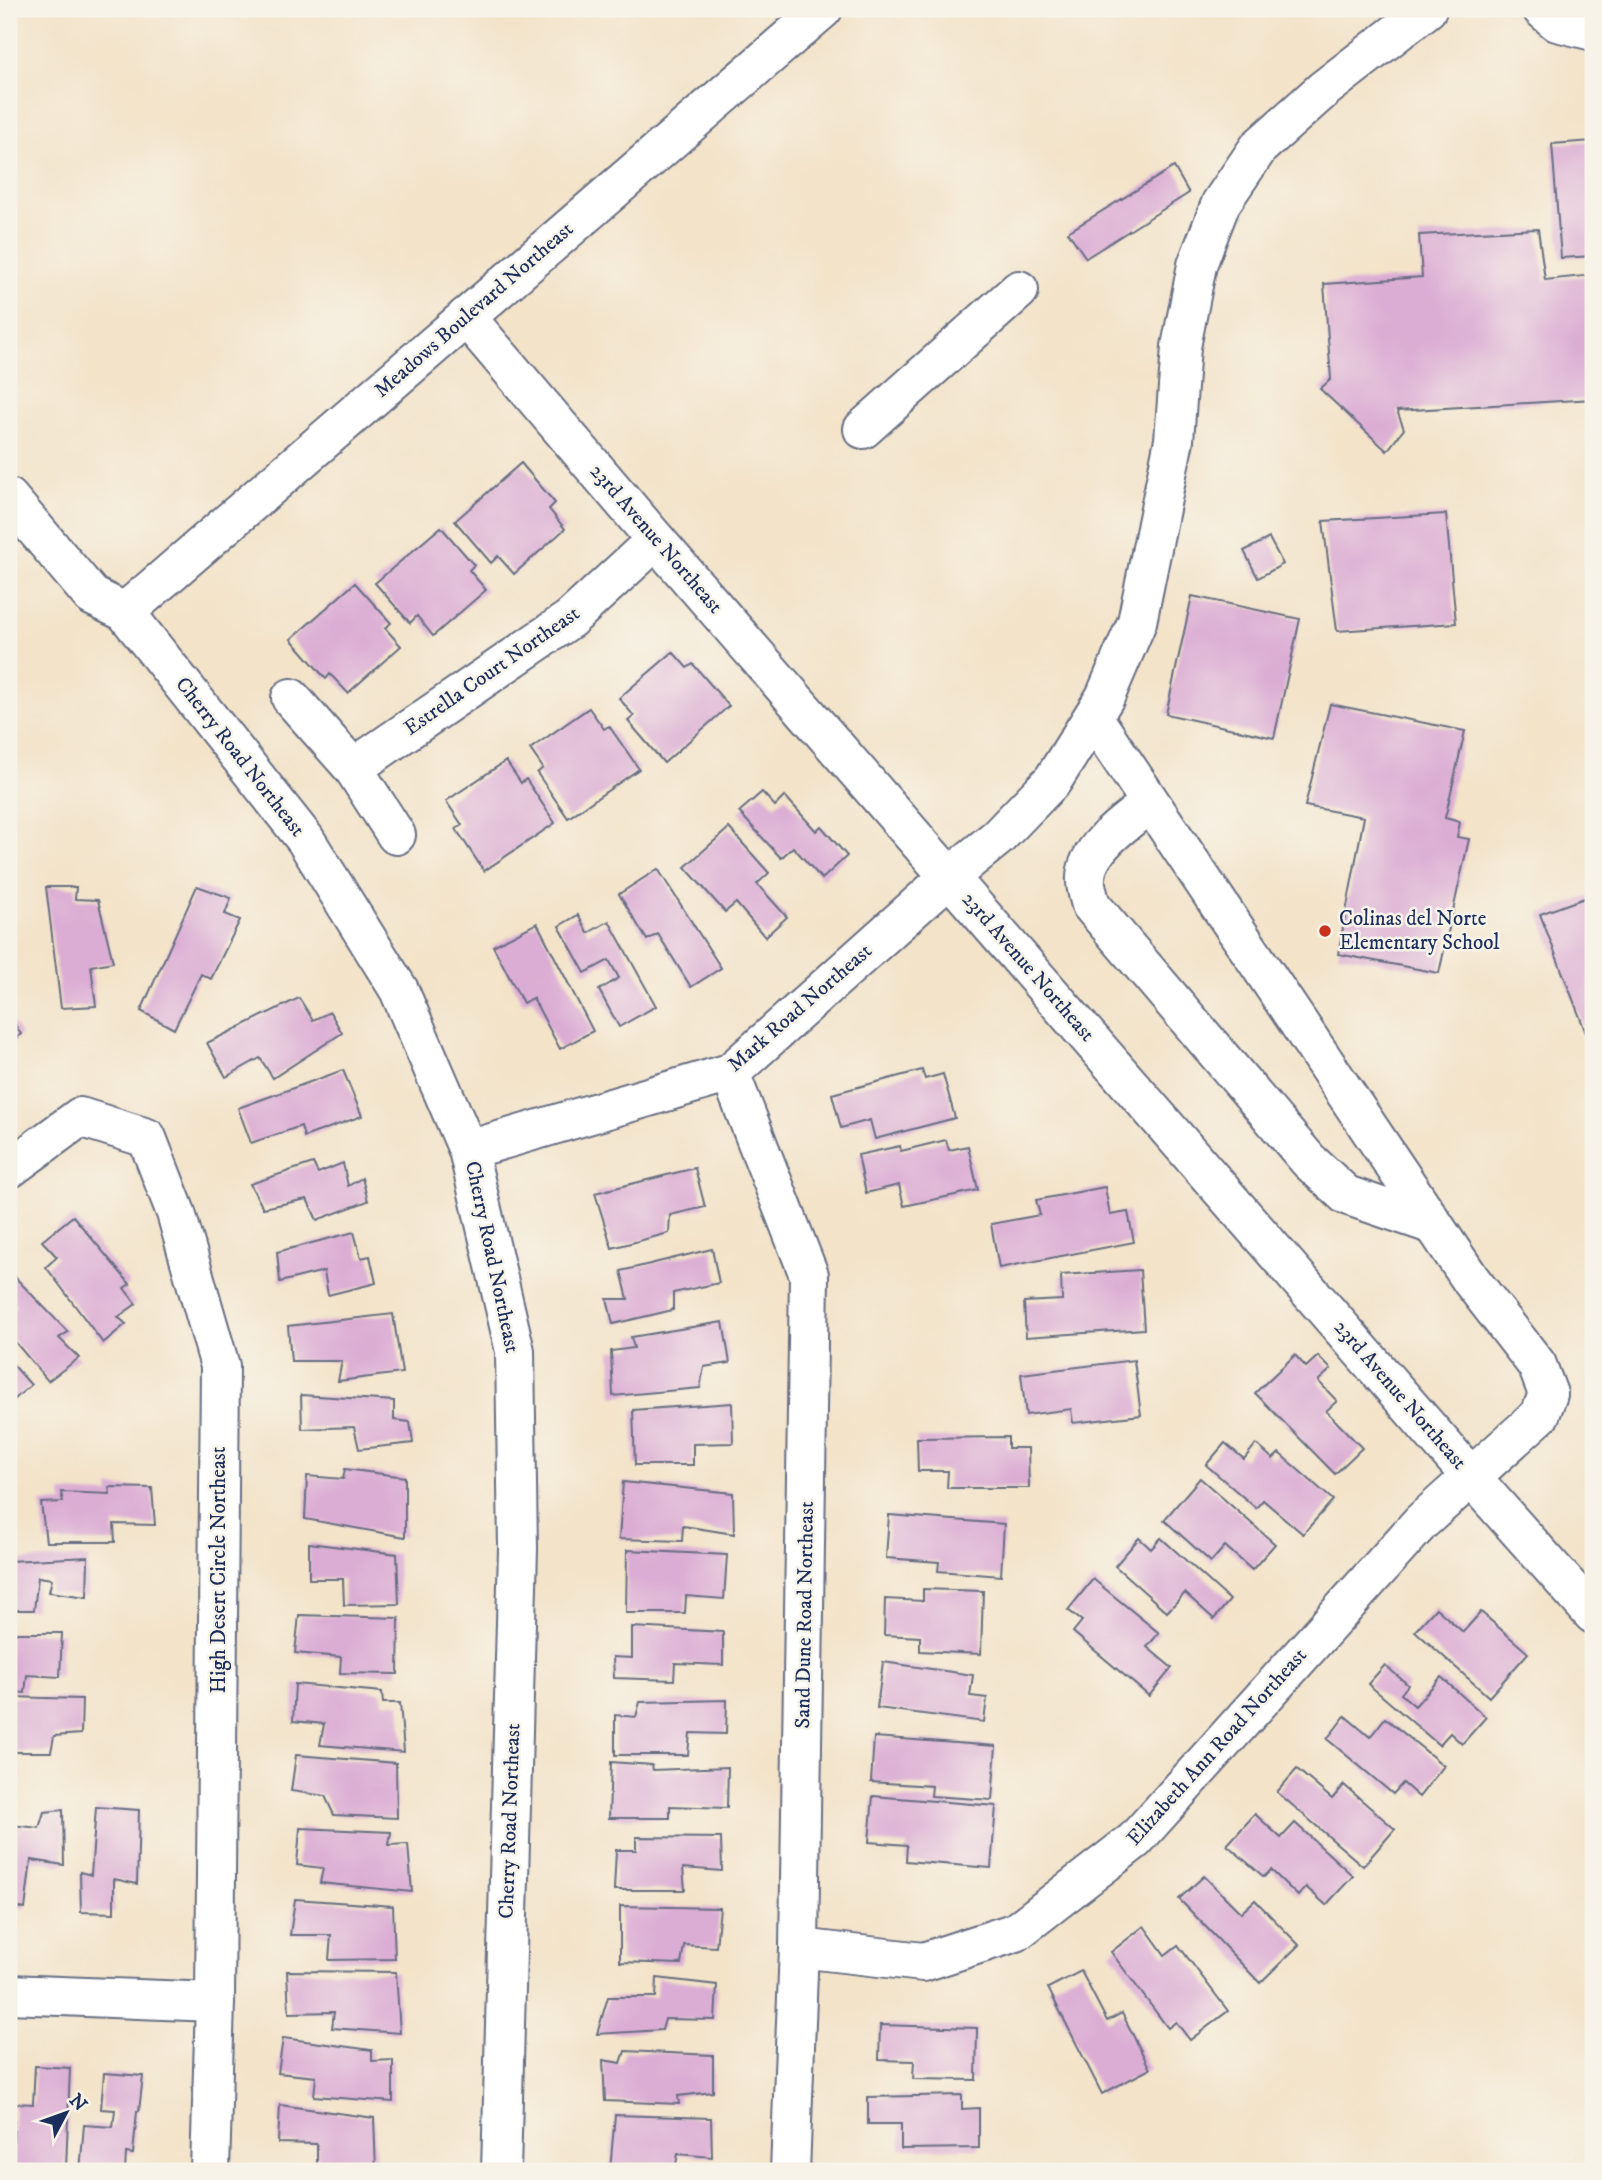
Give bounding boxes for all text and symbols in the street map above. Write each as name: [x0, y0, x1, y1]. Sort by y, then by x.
street label: Meadows Boulevard Northeast: [369, 216, 579, 404]
street label: 23rd Avenue Northeast: [584, 459, 728, 619]
street label: Estrella Court Northeast: [399, 600, 585, 741]
street label: Cherry Road Northeast: [170, 672, 311, 842]
street label: 23rd Avenue Northeast: [956, 887, 1100, 1047]
place label: Colinas del Norte Elementary School: [1339, 906, 1500, 956]
marker: Colinas del Norte Elementary School: [1317, 923, 1333, 939]
street label: Mark Road Northeast: [723, 938, 878, 1078]
street label: Cherry Road Northeast: [459, 1159, 525, 1356]
street label: 23rd Avenue Northeast: [1328, 1315, 1472, 1475]
street label: High Desert Circle Northeast: [206, 1446, 232, 1694]
street label: Sand Dune Road Northeast: [790, 1501, 820, 1729]
street label: Elizabeth Ann Road Northeast: [1121, 1643, 1313, 1851]
street label: Cherry Road Northeast: [494, 1723, 526, 1919]
north arrow: [32, 2078, 102, 2148]
text: N: [64, 2089, 92, 2117]

